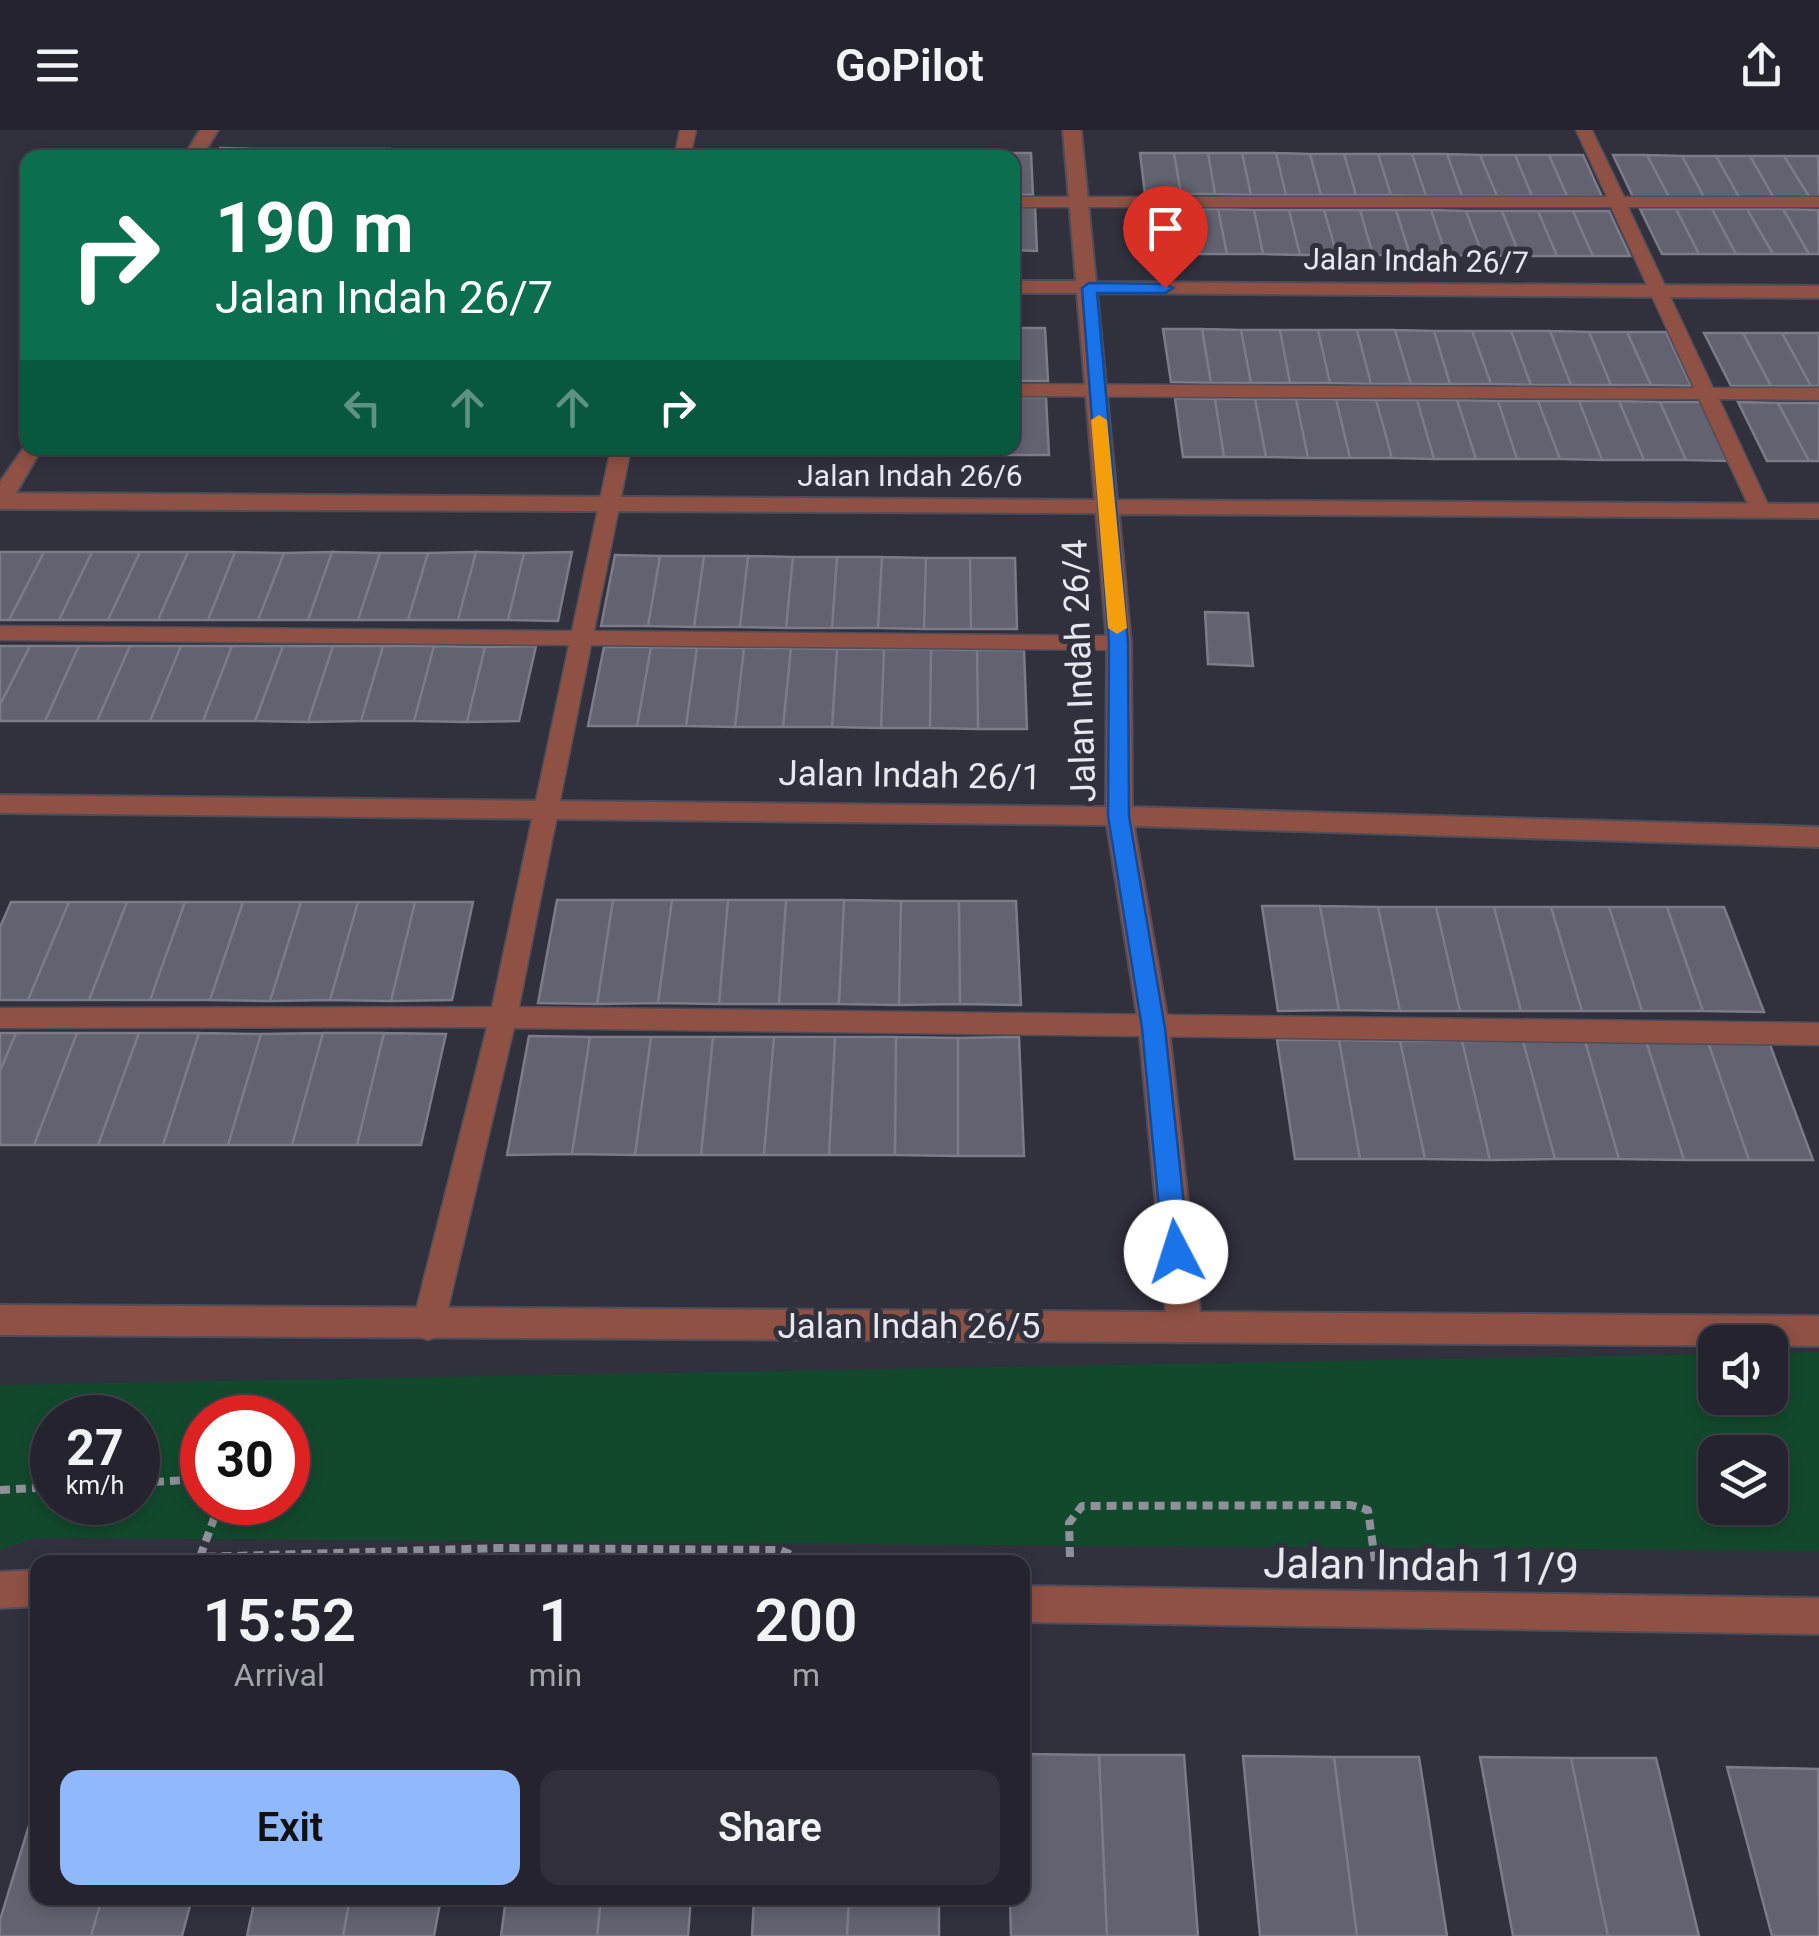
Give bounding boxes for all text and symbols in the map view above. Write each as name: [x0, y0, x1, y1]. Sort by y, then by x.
icon: menu: [30, 38, 85, 93]
icon: share: [1734, 38, 1789, 93]
text: GoPilot: [835, 39, 984, 92]
pin: [1123, 186, 1208, 289]
text: 190 m: [215, 187, 414, 269]
icon: right: [50, 190, 180, 320]
icon: arrive: [1138, 201, 1193, 256]
street label: Jalan Indah 26/7: [1303, 241, 1529, 280]
text: Jalan Indah 26/7: [215, 271, 553, 324]
icon: left: [335, 380, 390, 435]
icon: ahead: [440, 380, 495, 435]
icon: ahead: [545, 380, 600, 435]
icon: right: [650, 380, 705, 435]
street label: Jalan Indah 26/6: [797, 458, 1023, 493]
street label: Jalan Indah 26/4: [1054, 539, 1105, 803]
street label: Jalan Indah 26/1: [778, 753, 1042, 798]
position arrow: [1124, 1200, 1228, 1304]
street label: Jalan Indah 26/5: [778, 1306, 1040, 1347]
map controls: [1698, 1325, 1788, 1525]
button: sound: [1698, 1325, 1788, 1415]
speed limit sign: 30: [180, 1395, 310, 1525]
text: 27: [66, 1419, 124, 1477]
button: layers: [1698, 1435, 1788, 1525]
text: km/h: [66, 1471, 124, 1500]
street label: Jalan Indah 11/9: [1263, 1538, 1579, 1593]
text: 15:52: [203, 1585, 356, 1656]
text: 1: [538, 1585, 572, 1656]
text: 200: [755, 1585, 857, 1656]
text: Arrival: [234, 1656, 325, 1694]
text: min: [529, 1656, 582, 1694]
text: m: [792, 1656, 820, 1694]
button: Exit: [60, 1770, 520, 1885]
button: Share: [540, 1770, 1000, 1885]

